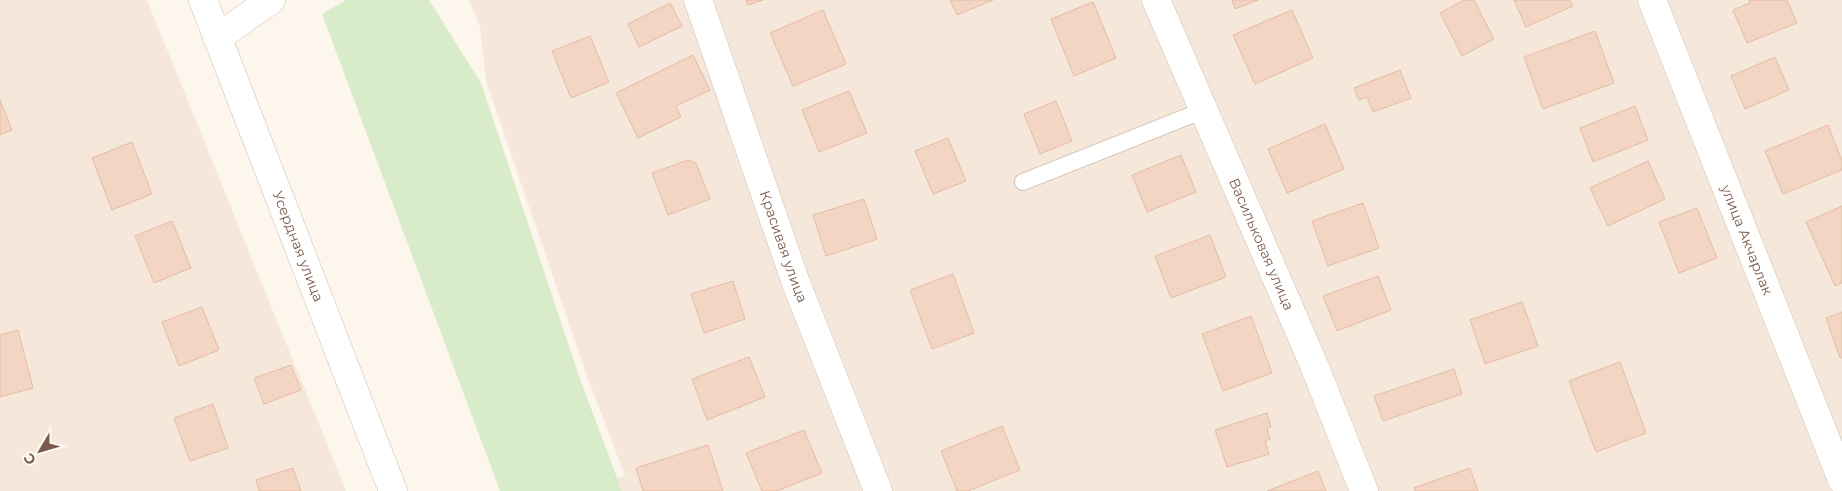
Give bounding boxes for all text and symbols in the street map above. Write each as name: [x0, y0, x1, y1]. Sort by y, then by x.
street label: Васильковая улица: [1225, 175, 1298, 313]
street label: улица Акчарлак: [1717, 181, 1777, 298]
street label: Усердная улица: [269, 188, 328, 304]
street label: Красивая улица: [756, 188, 812, 305]
north arrow: [15, 426, 65, 476]
text: С: [20, 449, 40, 469]

